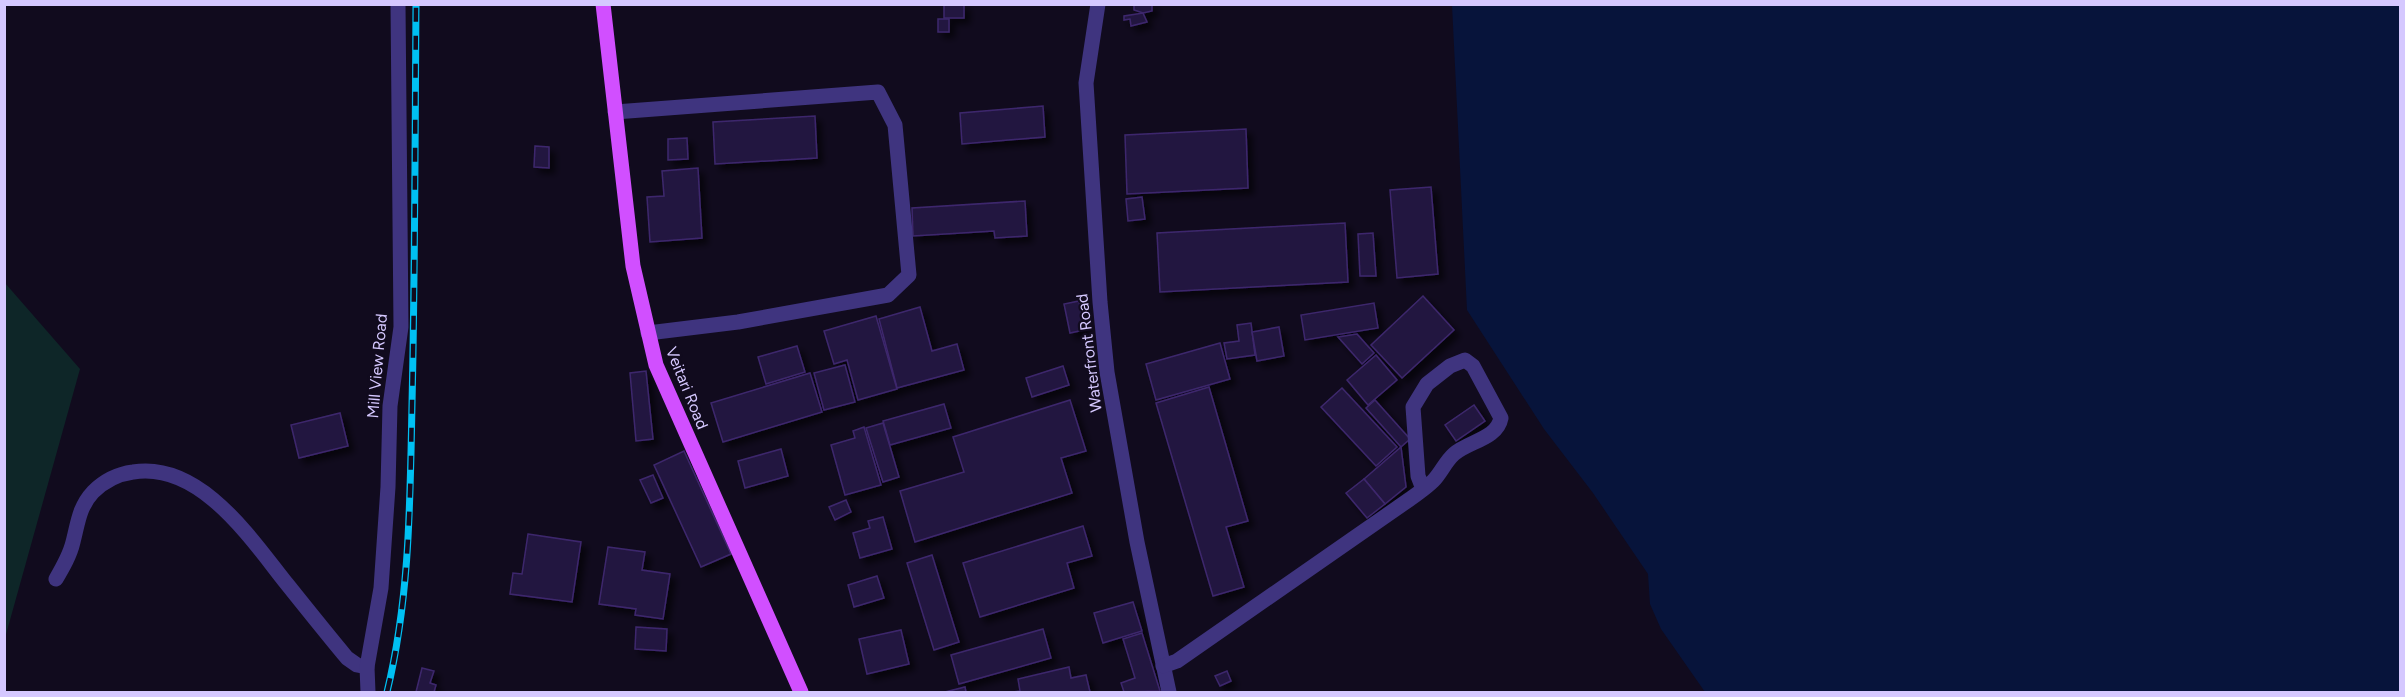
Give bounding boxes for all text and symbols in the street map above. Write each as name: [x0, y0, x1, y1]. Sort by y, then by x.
street label: Waterfront Road: [1072, 293, 1106, 413]
street label: Mill View Road: [363, 313, 391, 419]
street label: Veitari Road: [662, 344, 712, 432]

